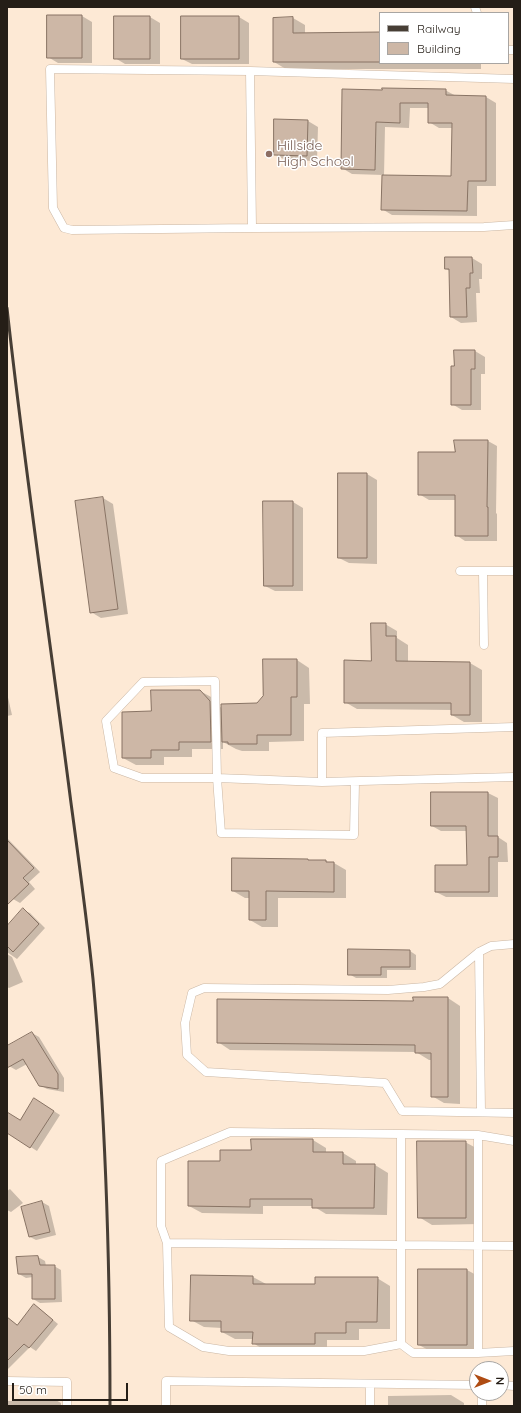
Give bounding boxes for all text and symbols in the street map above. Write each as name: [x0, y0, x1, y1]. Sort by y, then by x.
legend: [379, 12, 509, 64]
text: Railway: [417, 21, 461, 36]
text: Building: [417, 41, 461, 56]
place label: Hillside High School: [277, 138, 354, 170]
marker: Hillside High School: [264, 149, 274, 159]
north arrow: [469, 1361, 509, 1401]
scale bar: [14, 1375, 130, 1401]
text: N: [493, 1377, 507, 1385]
text: 50 m: [19, 1382, 47, 1397]

